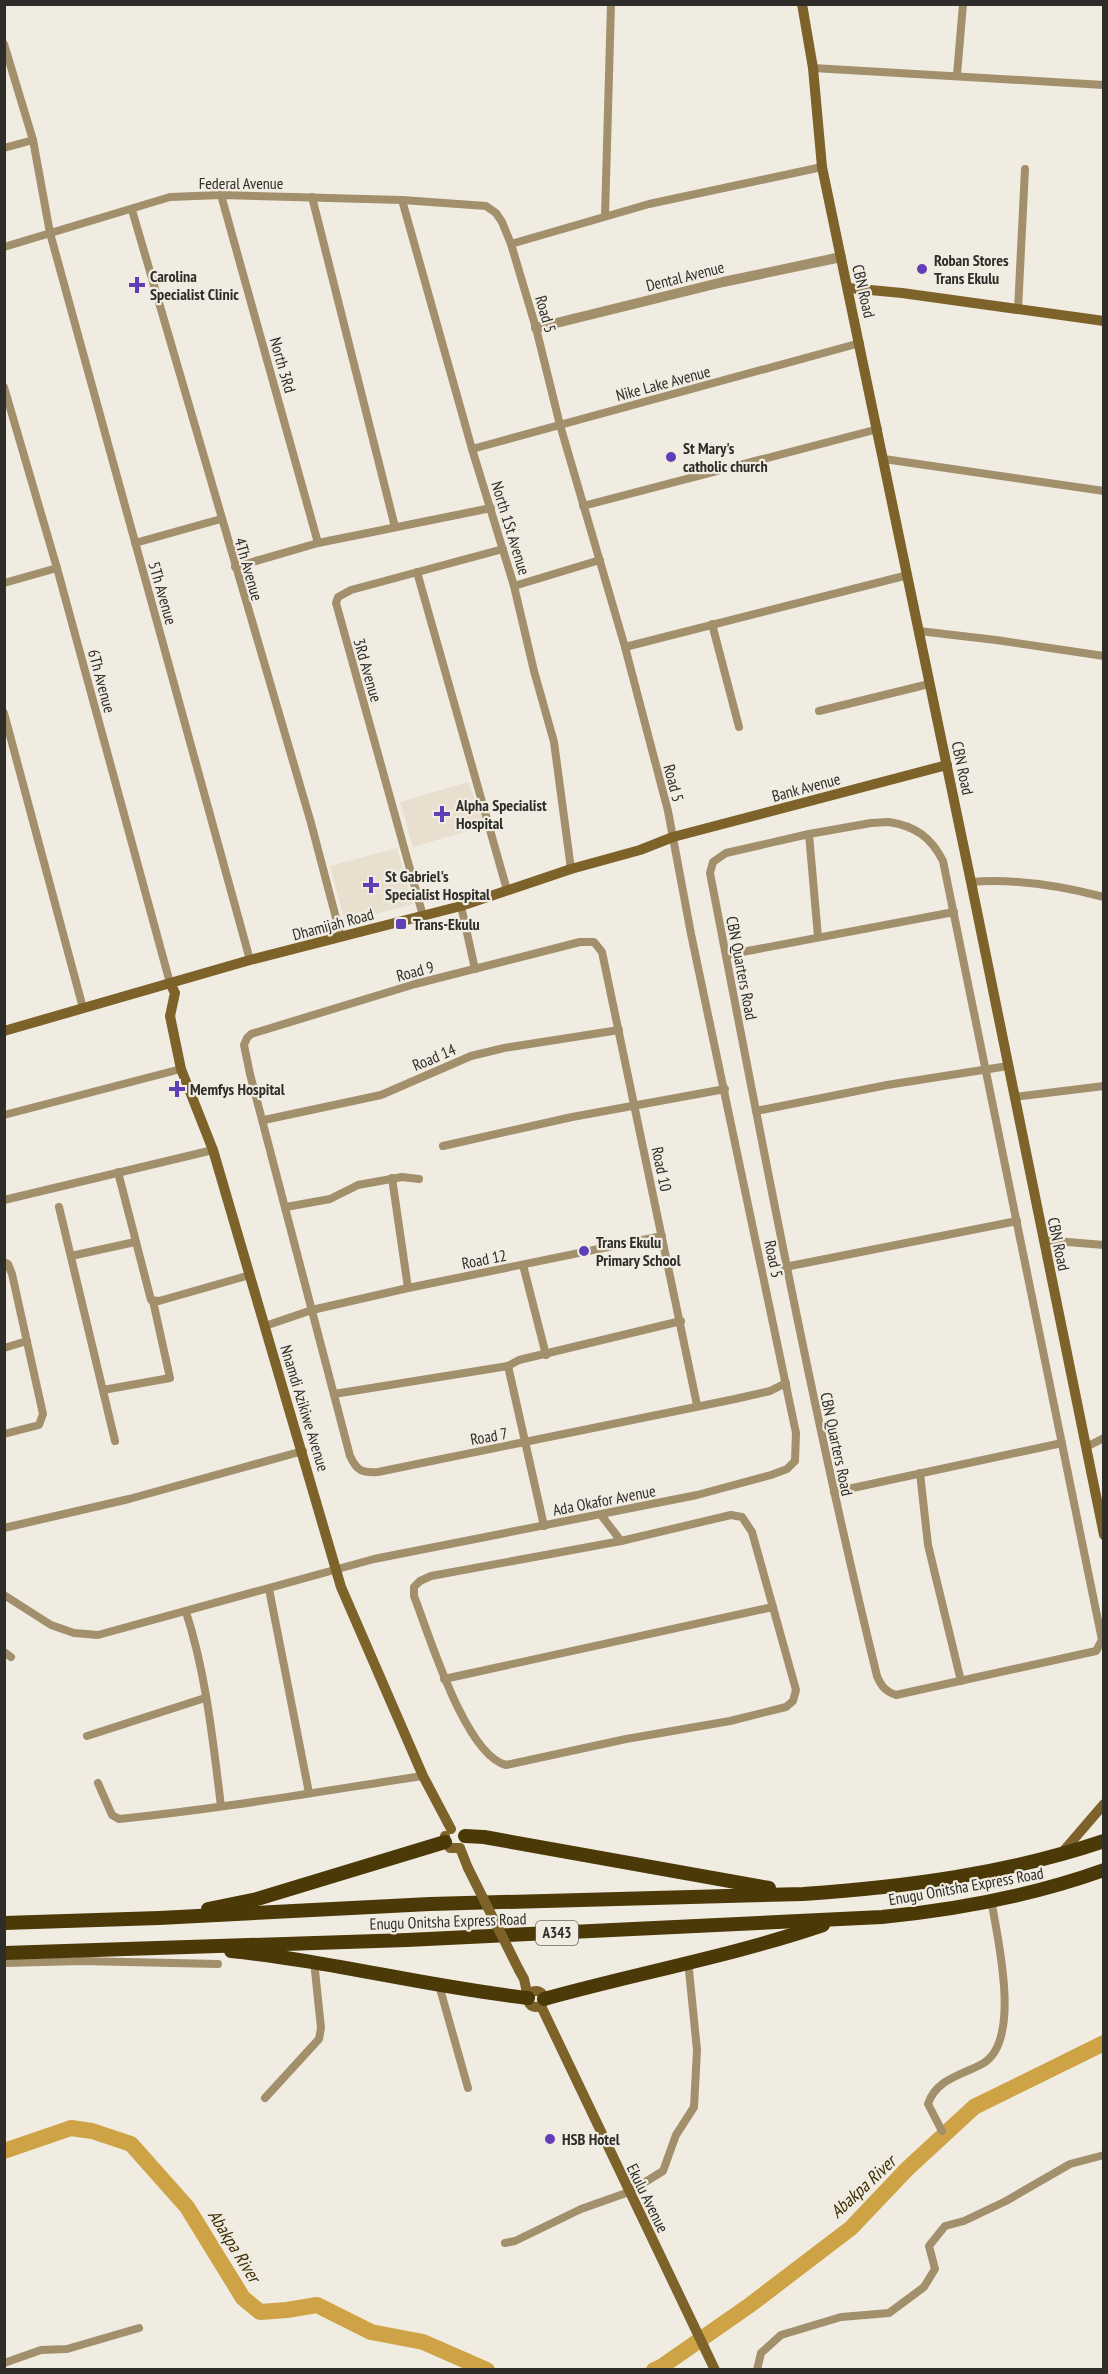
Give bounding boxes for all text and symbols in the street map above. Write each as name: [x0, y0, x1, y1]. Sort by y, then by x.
street label: Federal Avenue: [199, 173, 283, 193]
place label: Roban Stores Trans Ekulu: [934, 250, 1009, 288]
street label: Dental Avenue: [644, 257, 726, 295]
street label: CBN Road: [848, 262, 880, 320]
marker: Roban Stores Trans Ekulu: [915, 262, 929, 276]
place label: Carolina Specialist Clinic: [150, 266, 239, 304]
marker: Carolina Specialist Clinic: [128, 276, 146, 294]
street label: Road 5: [531, 293, 561, 335]
street label: North 3Rd: [266, 335, 300, 395]
street label: Nike Lake Avenue: [614, 361, 712, 405]
place label: St Mary's catholic church: [683, 438, 768, 476]
marker: St Mary's catholic church: [664, 450, 678, 464]
street label: North 1St Avenue: [487, 479, 535, 577]
street label: 4Th Avenue: [230, 535, 268, 603]
street label: 5Th Avenue: [144, 559, 182, 627]
street label: 3Rd Avenue: [349, 636, 387, 704]
street label: 6Th Avenue: [84, 647, 120, 715]
street label: CBN Road: [948, 739, 978, 797]
street label: Road 5: [659, 762, 689, 804]
street label: Bank Avenue: [769, 768, 843, 806]
place label: Alpha Specialist Hospital: [455, 795, 547, 833]
marker: Alpha Specialist Hospital: [433, 805, 451, 823]
place label: St Gabriel's Specialist Hospital: [385, 866, 490, 904]
marker: St Gabriel's Specialist Hospital: [362, 876, 380, 894]
street label: Dhamijah Road: [290, 904, 376, 944]
place label: Trans-Ekulu: [413, 914, 480, 934]
street label: CBN Quarters Road: [722, 914, 762, 1022]
marker: Trans-Ekulu: [394, 917, 408, 931]
street label: Road 9: [394, 956, 436, 986]
street label: Road 14: [409, 1039, 459, 1075]
place label: Memfys Hospital: [190, 1079, 285, 1099]
marker: Memfys Hospital: [168, 1080, 186, 1098]
street label: Road 10: [648, 1145, 676, 1193]
street label: CBN Road: [1044, 1215, 1074, 1273]
place label: Trans Ekulu Primary School: [596, 1232, 681, 1270]
street label: Road 5: [760, 1238, 788, 1280]
marker: Trans Ekulu Primary School: [577, 1244, 591, 1258]
street label: Road 12: [460, 1245, 508, 1273]
street label: Nnamdi Azikiwe Avenue: [276, 1342, 334, 1474]
street label: CBN Quarters Road: [816, 1391, 858, 1498]
street label: Road 7: [469, 1423, 509, 1449]
street label: Ada Okafor Avenue: [551, 1480, 657, 1520]
street label: Enugu Onitsha Express Road: [887, 1863, 1045, 1909]
street label: Enugu Onitsha Express Road: [369, 1908, 527, 1934]
road number: A343: [536, 1921, 578, 1945]
place label: HSB Hotel: [562, 2129, 620, 2149]
marker: HSB Hotel: [543, 2132, 557, 2146]
water label: Abakpa River: [825, 2148, 902, 2223]
street label: Ekulu Avenue: [623, 2160, 673, 2236]
water label: Abakpa River: [203, 2205, 267, 2289]

